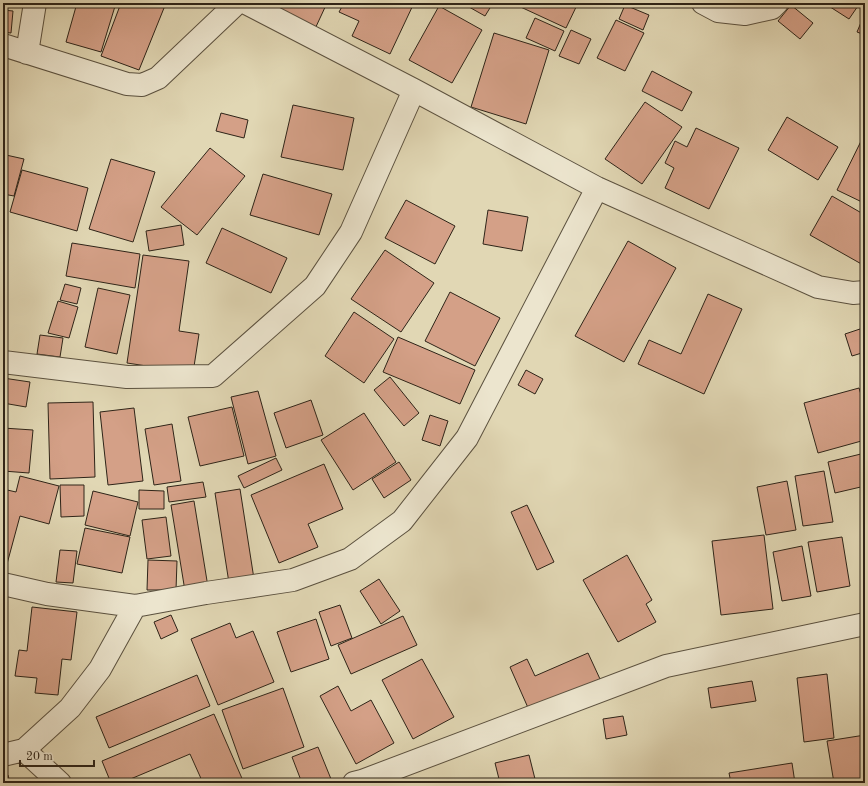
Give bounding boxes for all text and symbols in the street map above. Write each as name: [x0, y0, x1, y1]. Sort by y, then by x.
scale bar: [20, 742, 94, 768]
text: 20 m: [26, 751, 53, 763]

